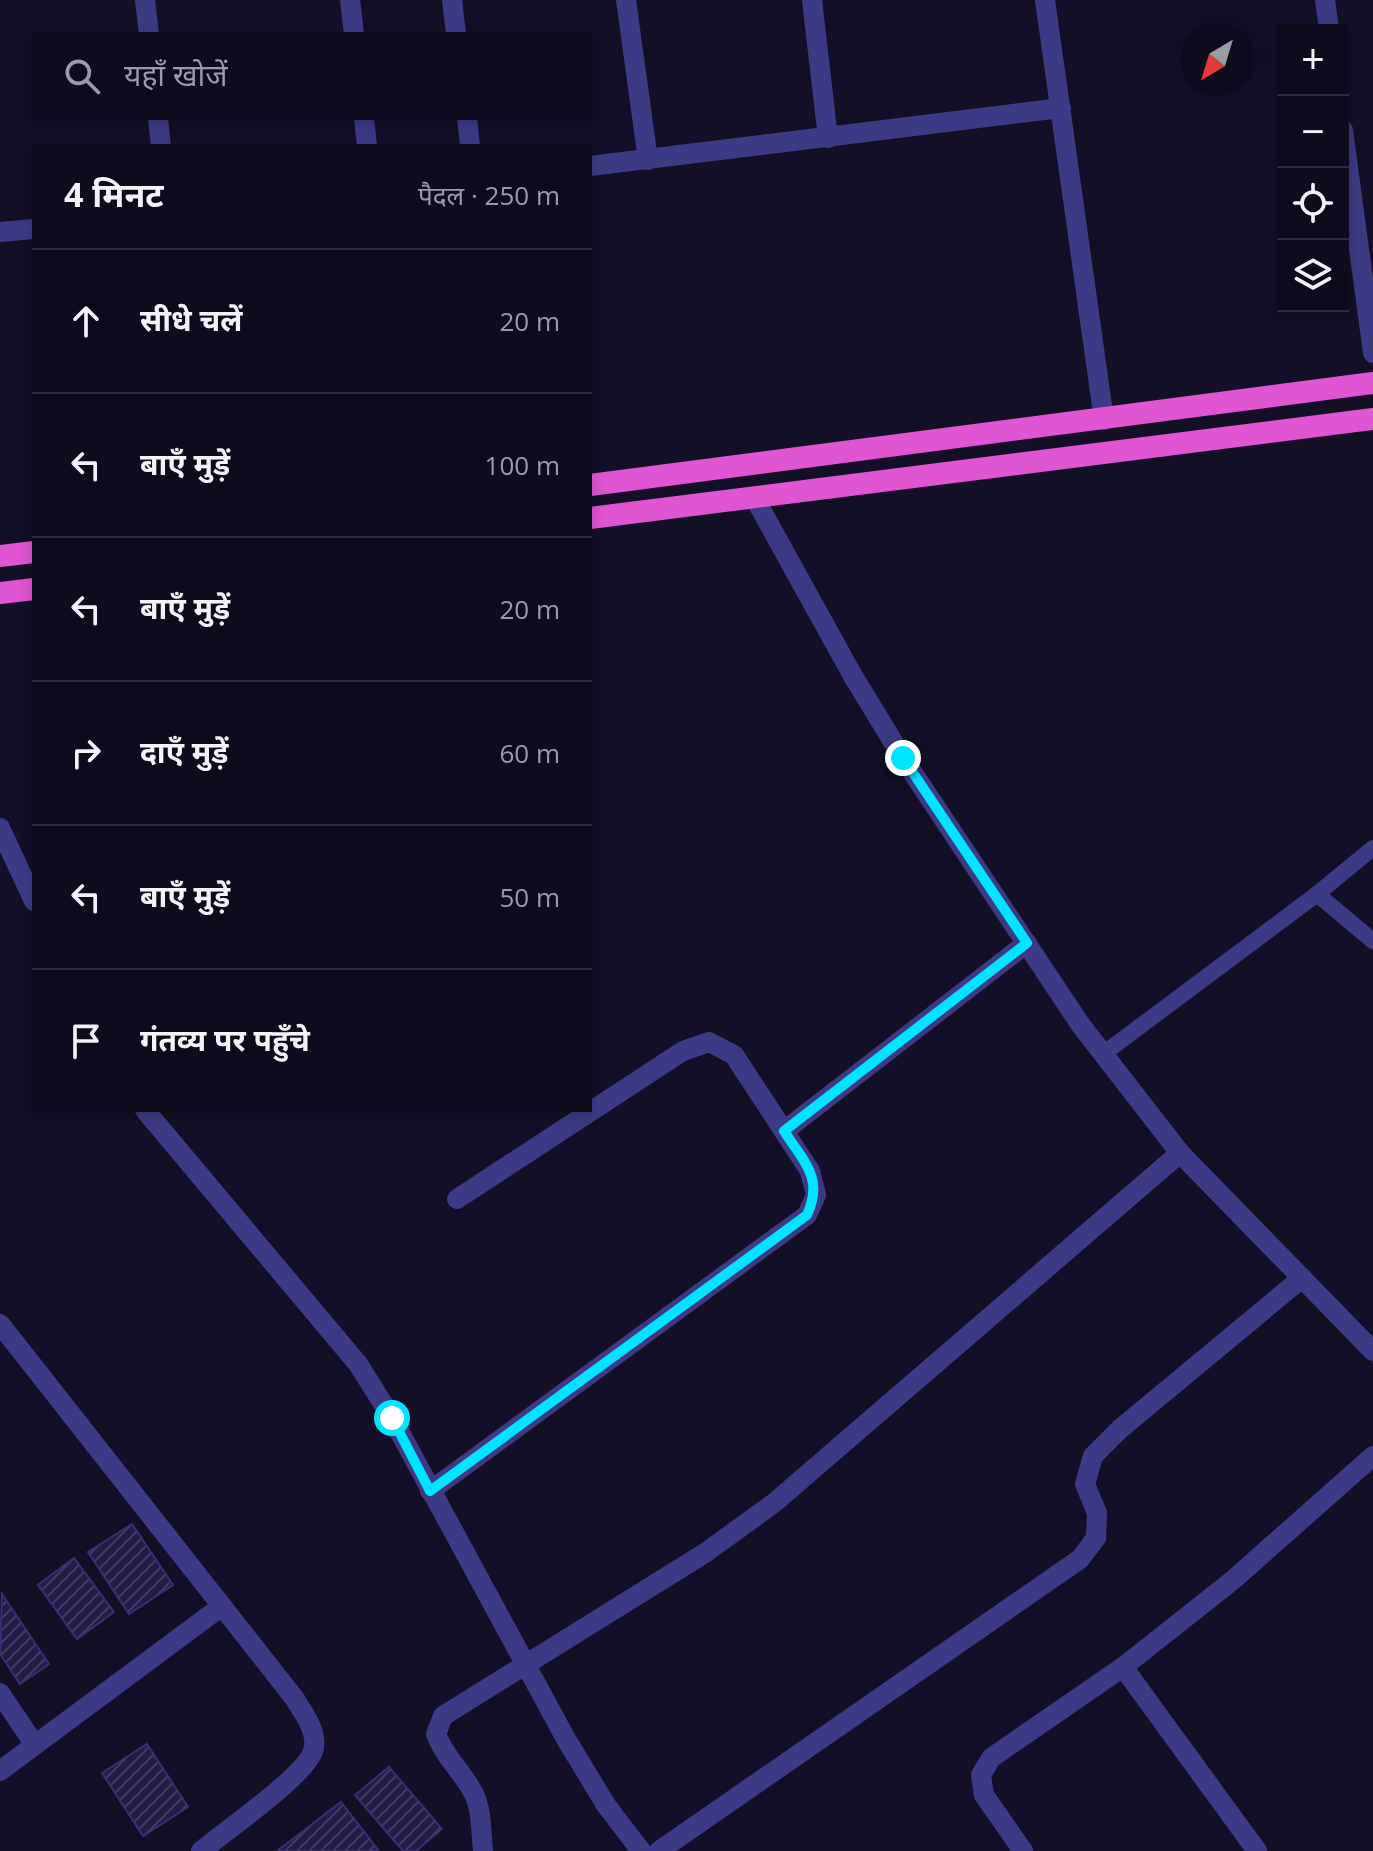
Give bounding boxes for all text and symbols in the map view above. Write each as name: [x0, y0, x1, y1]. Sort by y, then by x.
north arrow: [1181, 24, 1253, 96]
map controls: [1277, 24, 1349, 312]
button: +: [1277, 24, 1349, 96]
search box: [32, 32, 592, 120]
icon: search: [60, 54, 104, 98]
text: यहाँ खोजें: [124, 54, 227, 95]
button: −: [1277, 96, 1349, 168]
button: locate: [1277, 168, 1349, 240]
text: 4 मिनट: [64, 171, 164, 217]
text: पैदल · 250 m: [418, 177, 560, 213]
button: layers: [1277, 240, 1349, 312]
icon: ahead: [64, 299, 108, 343]
text: सीधे चलें: [140, 299, 242, 340]
text: 20 m: [499, 303, 560, 339]
icon: left: [64, 443, 108, 487]
text: बाएँ मुड़ें: [140, 443, 230, 484]
text: 100 m: [485, 447, 560, 483]
icon: left: [64, 587, 108, 631]
text: बाएँ मुड़ें: [140, 587, 230, 628]
text: 20 m: [499, 591, 560, 627]
icon: right: [64, 731, 108, 775]
text: दाएँ मुड़ें: [140, 731, 228, 772]
text: 60 m: [499, 735, 560, 771]
route end: [885, 740, 921, 776]
icon: left: [64, 875, 108, 919]
text: बाएँ मुड़ें: [140, 875, 230, 916]
text: 50 m: [499, 879, 560, 915]
icon: arrive: [64, 1019, 108, 1063]
text: गंतव्य पर पहुँचे: [140, 1019, 310, 1060]
route start: [374, 1400, 410, 1436]

